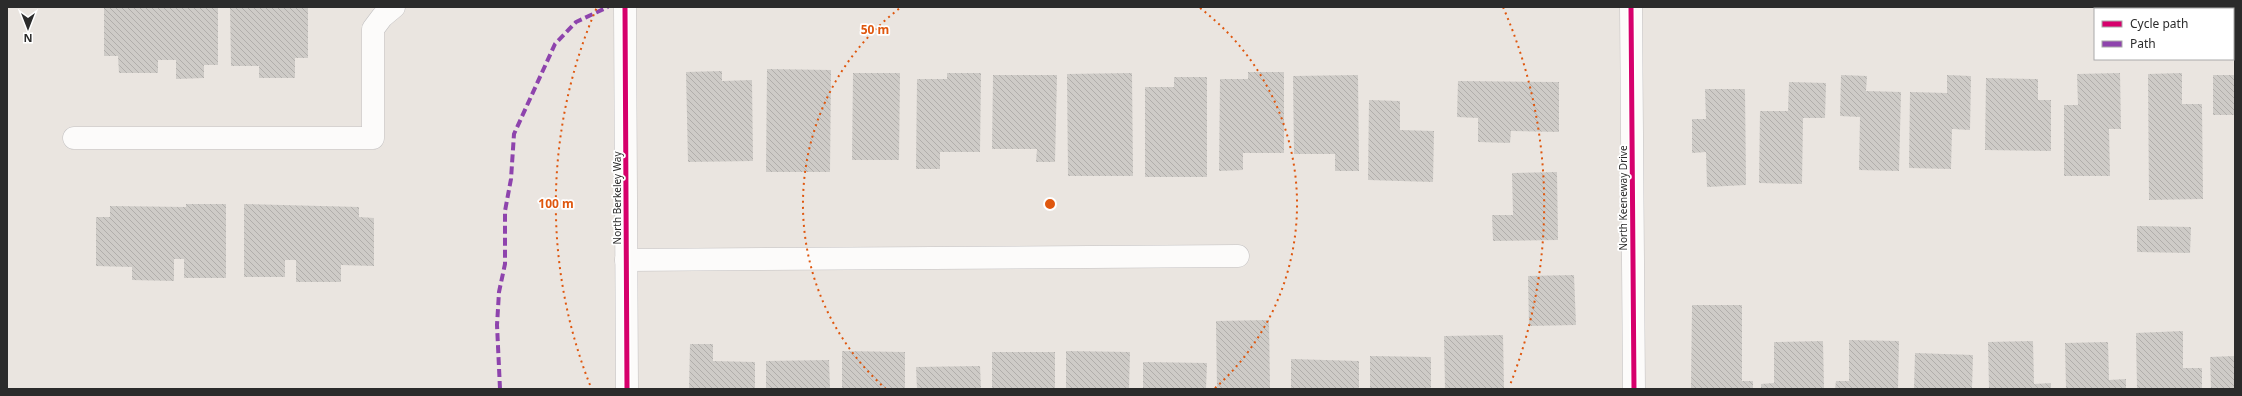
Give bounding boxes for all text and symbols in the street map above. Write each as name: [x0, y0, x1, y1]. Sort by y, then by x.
north arrow: [8, 8, 48, 48]
legend: [2094, 8, 2234, 60]
text: Cycle path: [2130, 15, 2188, 32]
text: 50 m: [861, 21, 889, 38]
text: N: [24, 31, 32, 46]
text: Path: [2130, 35, 2156, 52]
street label: North Keeneway Drive: [1616, 145, 1630, 251]
street label: North Berkeley Way: [610, 151, 624, 244]
text: 100 m: [538, 195, 574, 212]
centre of rings: [1043, 197, 1057, 211]

